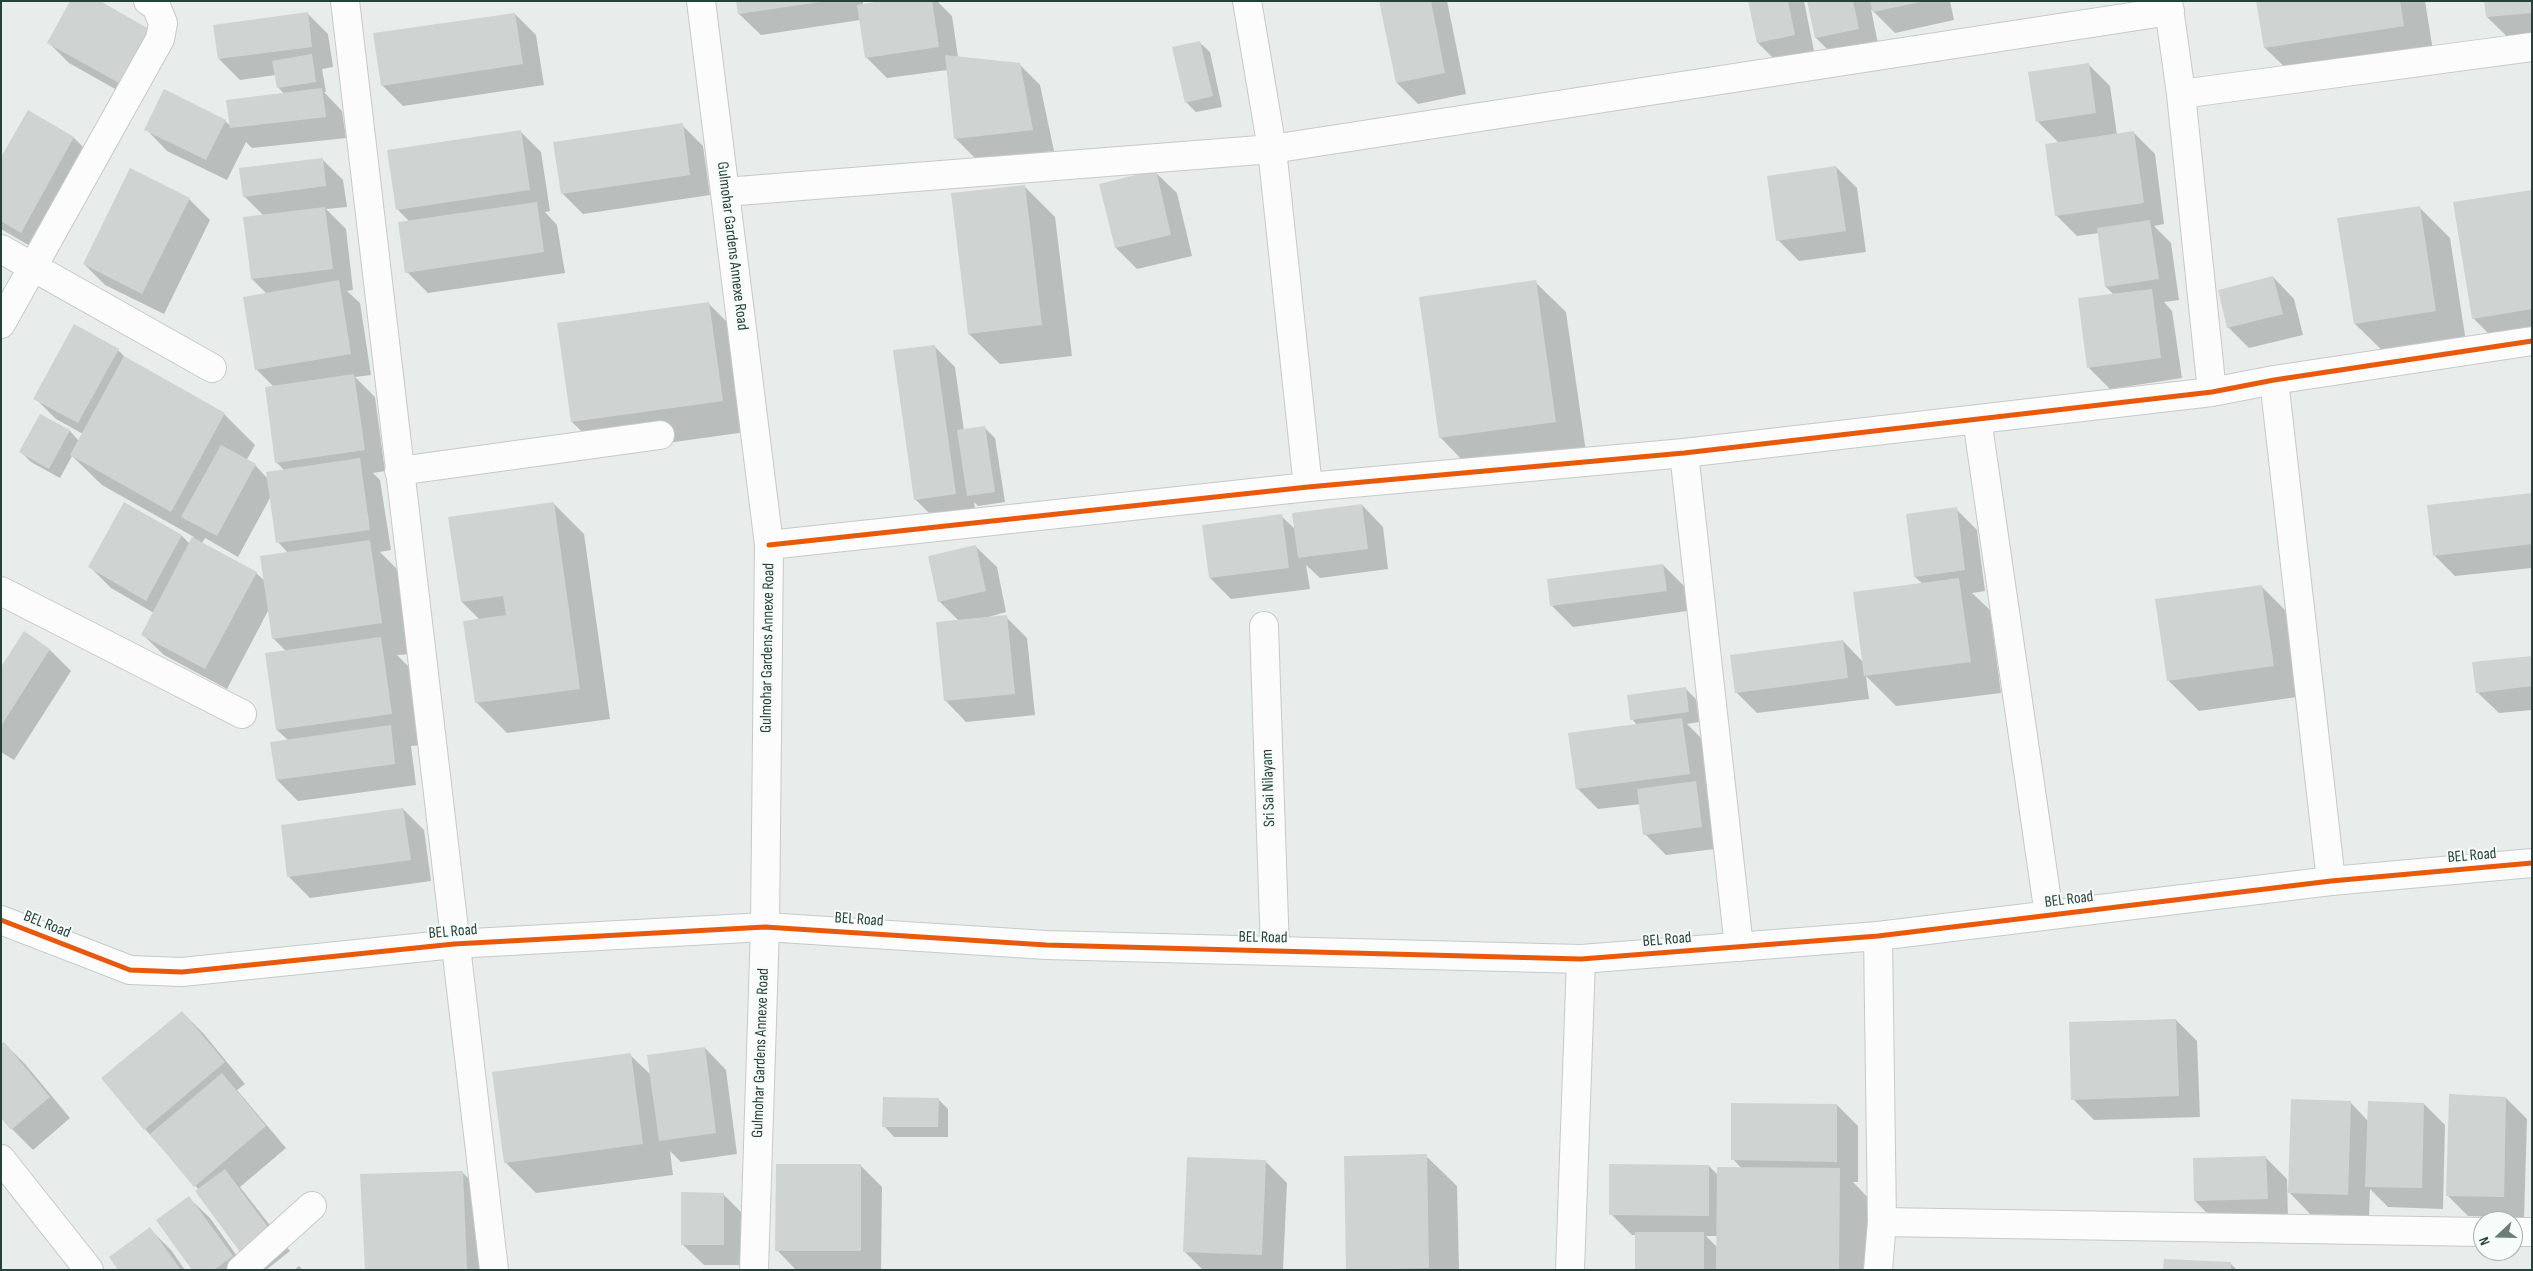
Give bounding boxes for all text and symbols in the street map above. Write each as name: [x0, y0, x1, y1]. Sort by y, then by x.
street label: Gulmohar Gardens Annexe Road: [712, 161, 752, 331]
street label: Gulmohar Gardens Annexe Road: [757, 563, 779, 733]
street label: Sri Sai Nilayam: [1258, 749, 1280, 827]
street label: BEL Road: [2447, 844, 2497, 868]
street label: BEL Road: [2044, 887, 2094, 913]
street label: BEL Road: [21, 907, 73, 943]
street label: BEL Road: [834, 909, 884, 931]
street label: BEL Road: [428, 920, 478, 944]
street label: BEL Road: [1238, 928, 1288, 948]
street label: BEL Road: [1642, 928, 1692, 952]
street label: Gulmohar Gardens Annexe Road: [748, 968, 774, 1138]
north arrow: [2473, 1211, 2523, 1261]
text: N: [2475, 1235, 2494, 1248]

